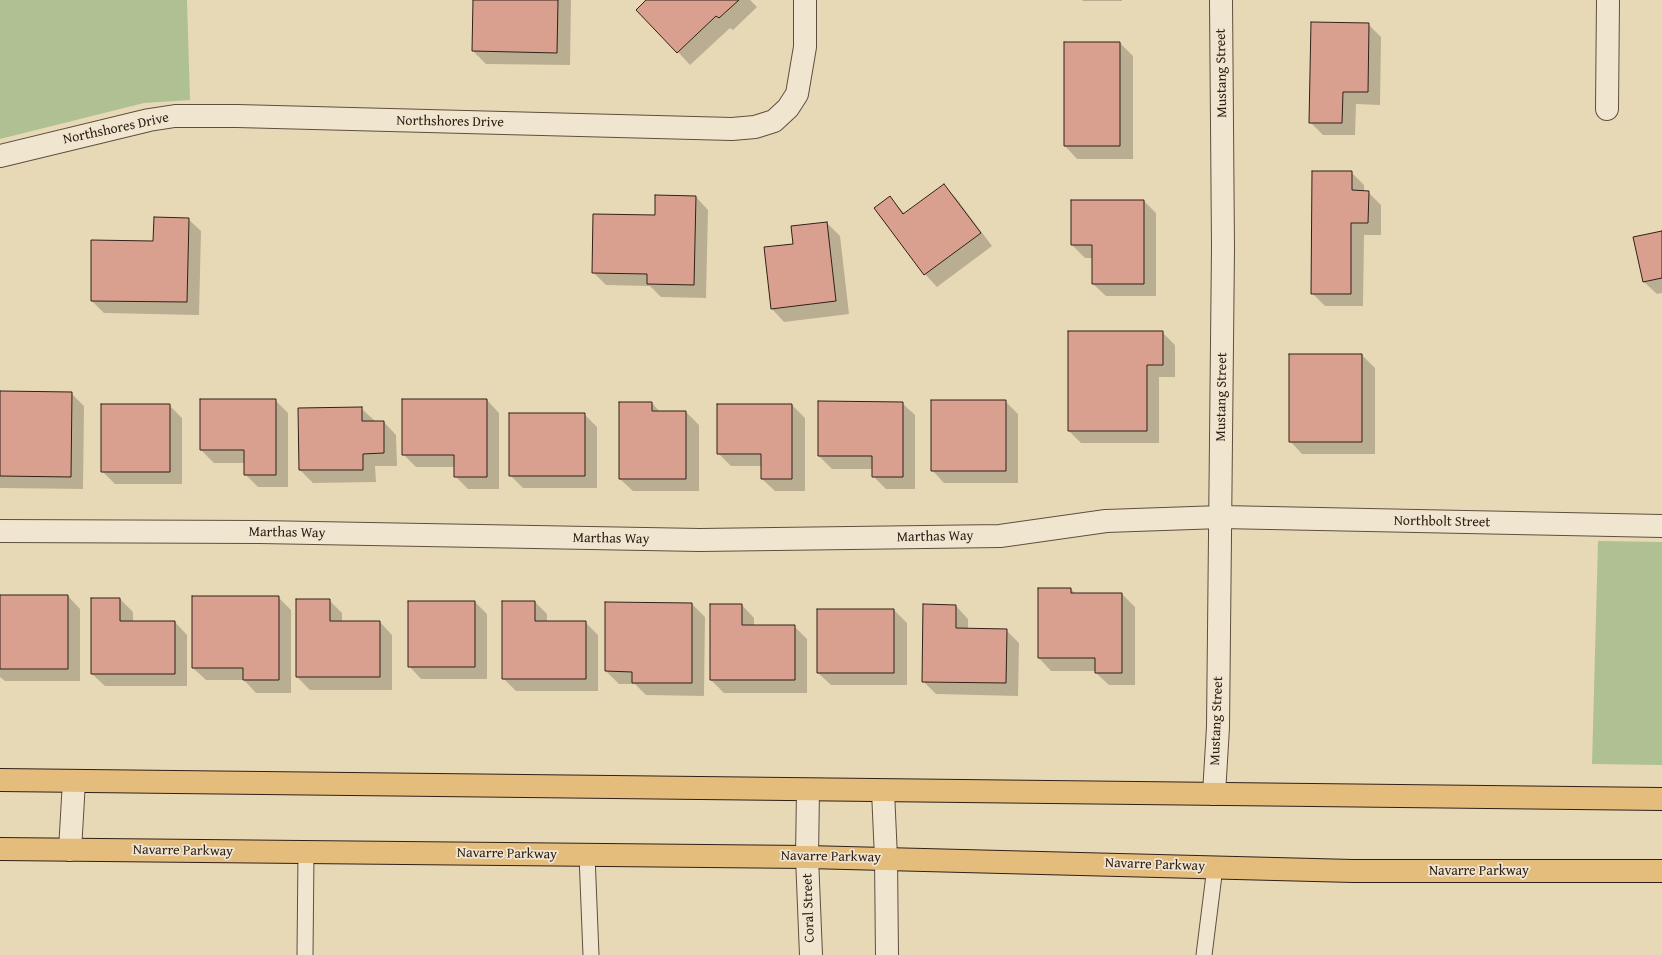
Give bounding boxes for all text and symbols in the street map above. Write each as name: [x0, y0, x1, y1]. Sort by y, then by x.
street label: Mustang Street: [1213, 28, 1231, 118]
street label: Northshores Drive: [62, 110, 170, 148]
street label: Northshores Drive: [396, 113, 504, 131]
street label: Mustang Street: [1213, 352, 1231, 442]
street label: Northbolt Street: [1394, 513, 1490, 531]
street label: Marthas Way: [248, 524, 326, 542]
street label: Marthas Way: [896, 528, 974, 546]
street label: Marthas Way: [572, 530, 650, 548]
street label: Mustang Street: [1207, 676, 1227, 766]
street label: Navarre Parkway: [133, 842, 233, 860]
street label: Navarre Parkway: [457, 845, 557, 863]
street label: Navarre Parkway: [781, 848, 881, 866]
street label: Navarre Parkway: [1105, 855, 1205, 875]
street label: Navarre Parkway: [1429, 863, 1529, 879]
street label: Coral Street: [799, 873, 819, 943]

